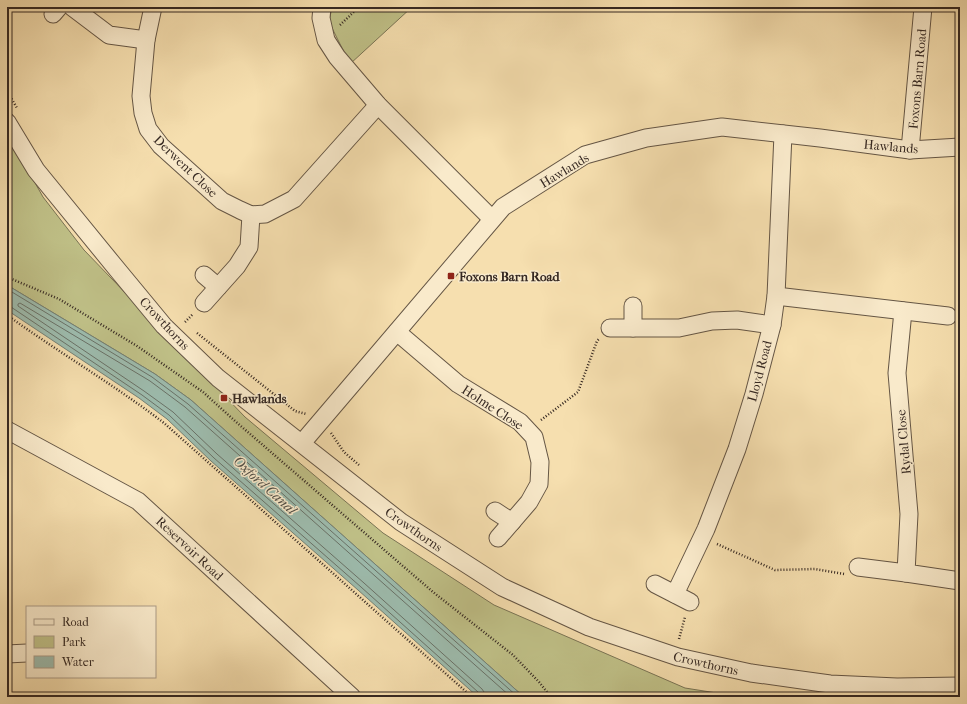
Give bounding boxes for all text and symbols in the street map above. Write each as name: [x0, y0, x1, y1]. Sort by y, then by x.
street label: Foxons Barn Road: [906, 27, 929, 130]
street label: Derwent Close: [151, 132, 221, 201]
street label: Hawlands: [863, 137, 919, 156]
street label: Hawlands: [537, 150, 592, 191]
place label: Foxons Barn Road: [458, 269, 561, 284]
marker: Foxons Barn Road: [446, 271, 456, 281]
street label: Crowthorns: [136, 294, 193, 353]
street label: Lloyd Road: [744, 338, 775, 403]
street label: Holme Close: [459, 382, 527, 433]
place label: Hawlands: [232, 391, 287, 406]
marker: Hawlands: [219, 393, 229, 403]
street label: Rydal Close: [893, 408, 914, 475]
water label: Oxford Canal: [230, 453, 301, 519]
street label: Crowthorns: [382, 504, 445, 555]
street label: Reservoir Road: [153, 513, 227, 584]
legend: [26, 606, 156, 678]
text: Road: [62, 615, 89, 629]
text: Park: [62, 635, 87, 649]
street label: Crowthorns: [672, 649, 740, 678]
text: Water: [61, 655, 95, 669]

